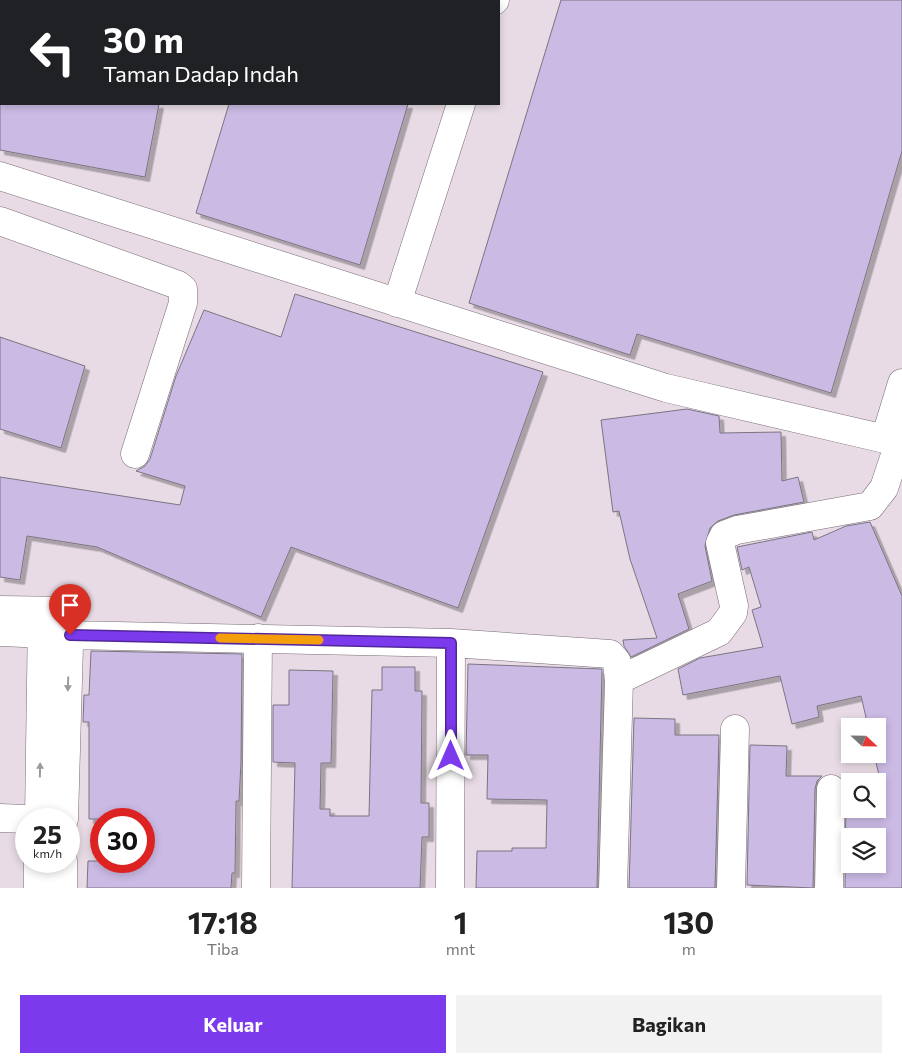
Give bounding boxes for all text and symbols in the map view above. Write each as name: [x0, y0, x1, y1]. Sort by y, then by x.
text: 30 m: [103, 17, 184, 60]
icon: left: [20, 20, 85, 85]
text: Taman Dadap Indah: [103, 60, 299, 87]
pin: [49, 584, 91, 635]
icon: arrive: [56, 591, 84, 619]
one-way arrow: [64, 676, 72, 692]
north arrow: [841, 718, 886, 762]
map controls: [841, 718, 886, 873]
position arrow: [424, 729, 476, 781]
one-way arrow: [36, 762, 44, 778]
button: search: [841, 773, 886, 818]
speed limit sign: 30: [90, 808, 155, 873]
text: 25: [33, 819, 62, 849]
button: layers: [841, 828, 886, 873]
text: km/h: [33, 846, 62, 860]
text: 17:18: [188, 903, 258, 940]
text: 1: [454, 903, 467, 940]
text: 130: [663, 903, 714, 940]
text: Tiba: [207, 939, 239, 958]
text: mnt: [446, 939, 475, 958]
text: m: [682, 939, 696, 958]
button: Keluar: [20, 995, 446, 1053]
button: Bagikan: [456, 995, 882, 1053]

